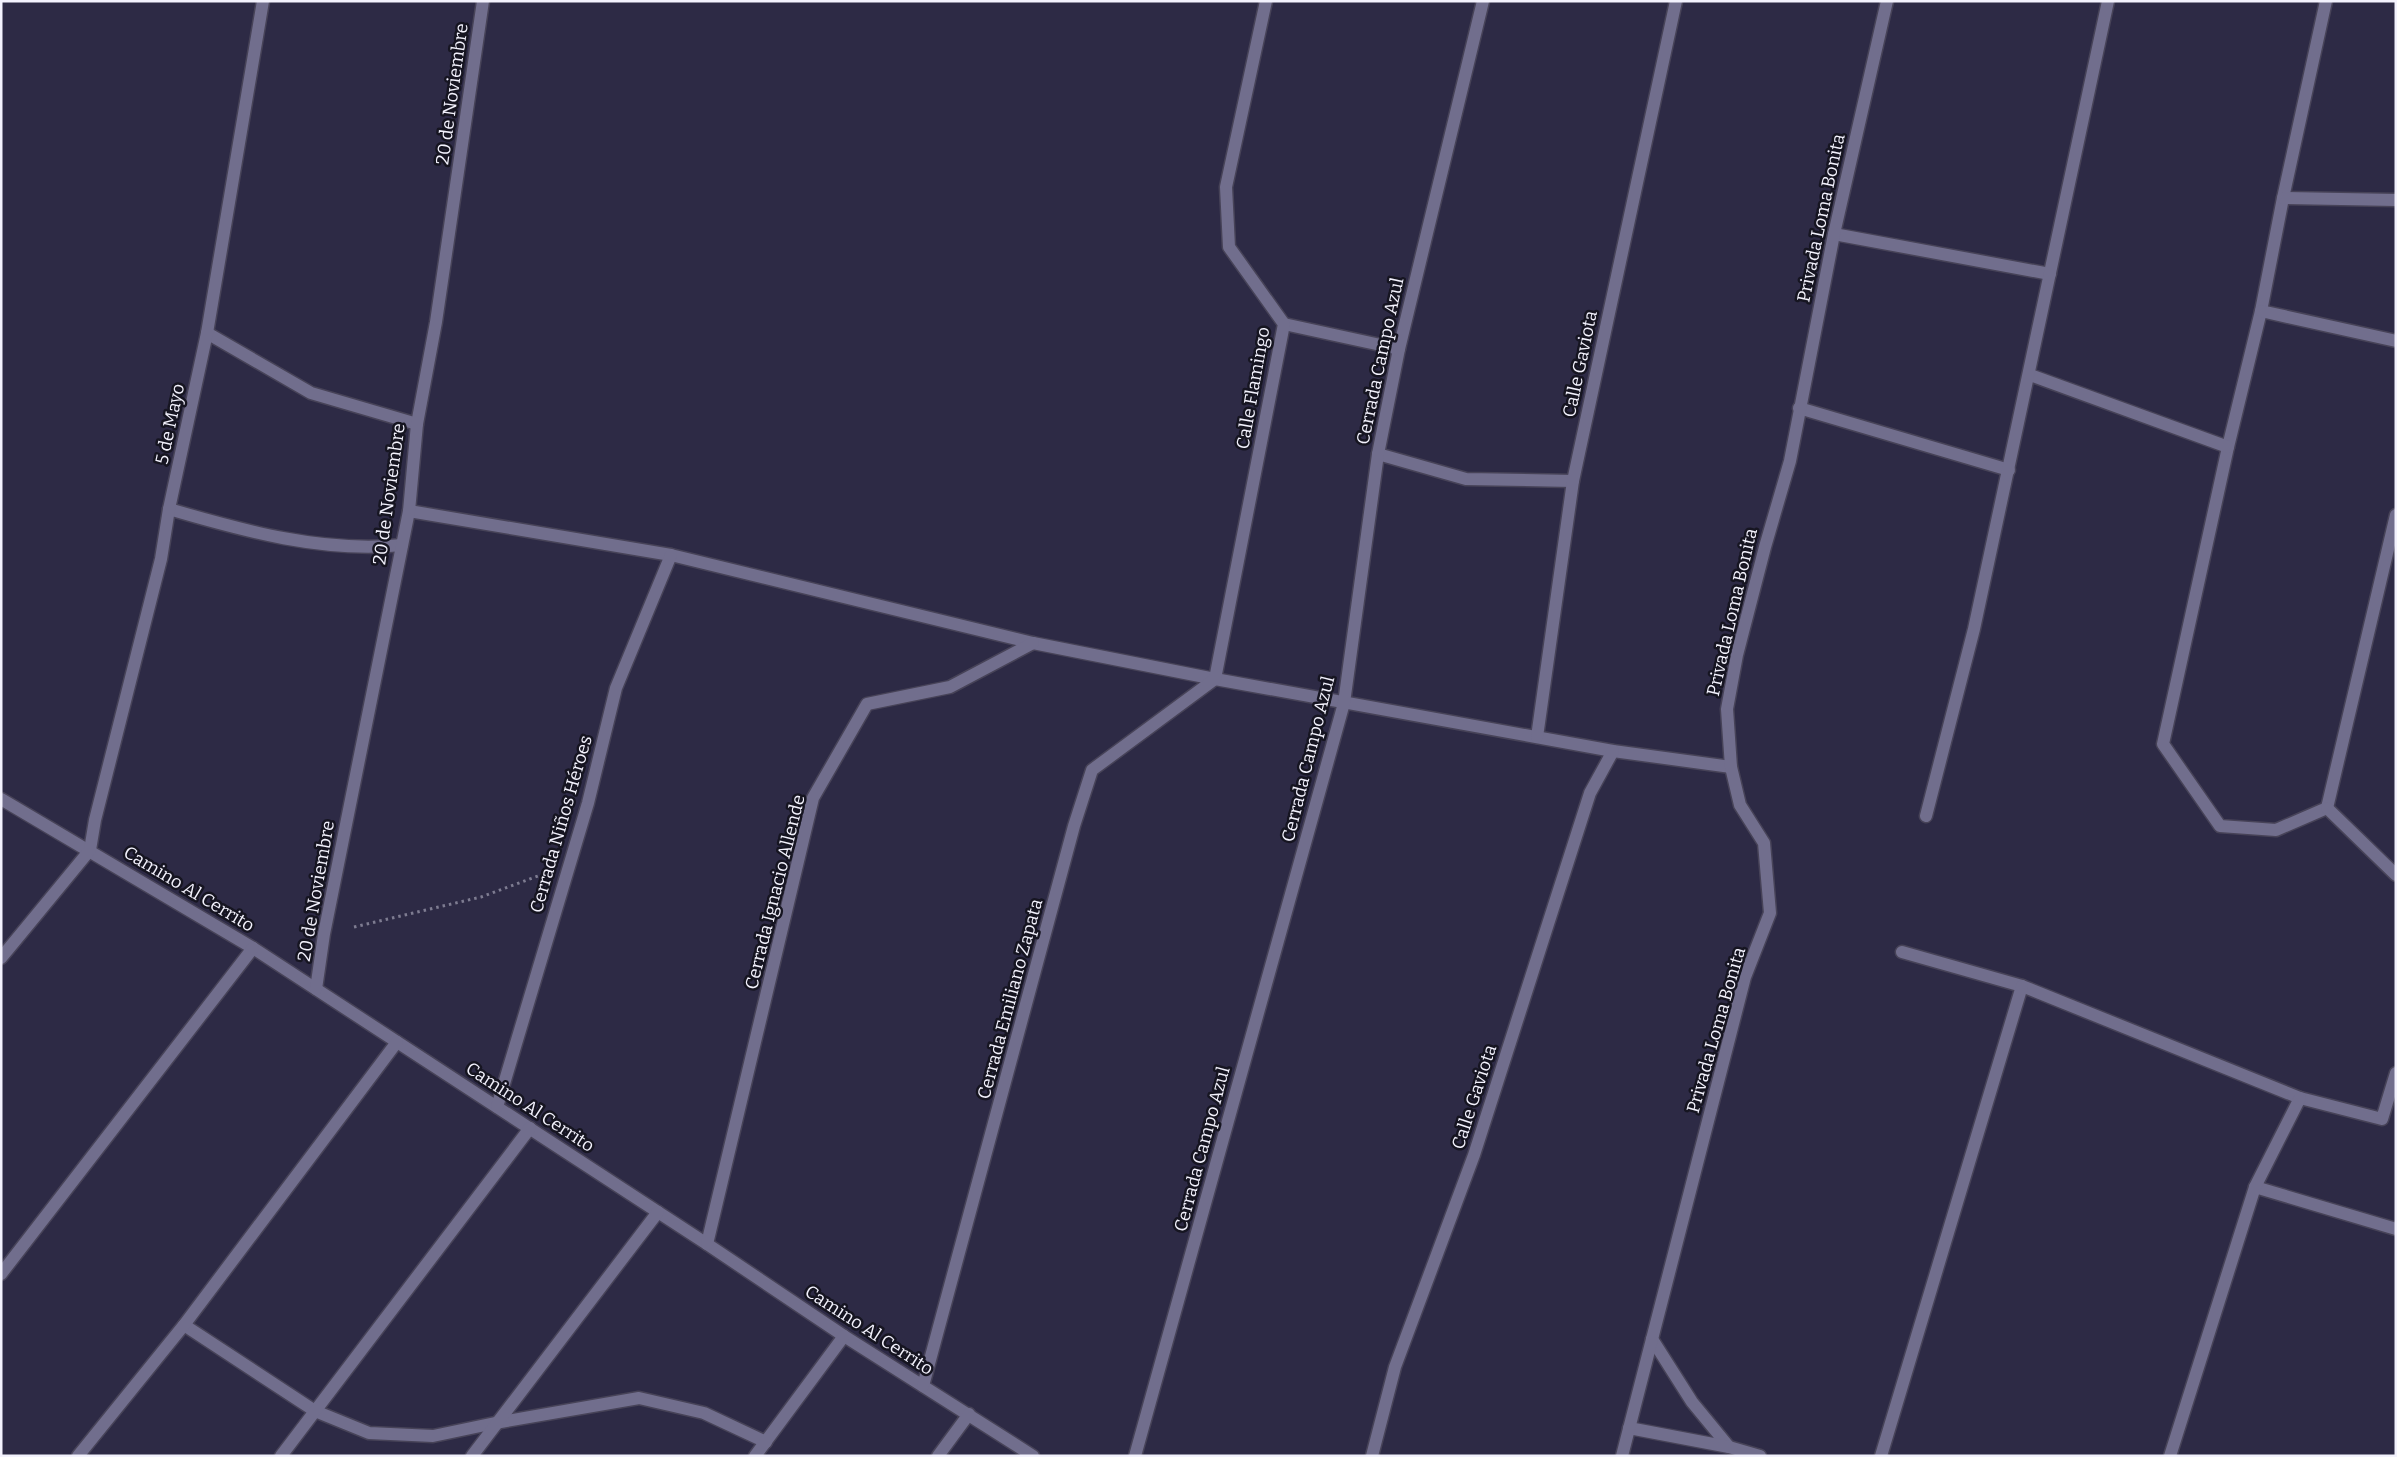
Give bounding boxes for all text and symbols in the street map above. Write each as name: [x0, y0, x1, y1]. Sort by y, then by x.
street label: 20 de Noviembre: [431, 22, 473, 166]
street label: Privada Loma Bonita: [1792, 132, 1850, 304]
street label: Cerrada Campo Azul: [1352, 276, 1408, 446]
street label: Calle Gaviota: [1558, 308, 1602, 419]
street label: Calle Flamingo: [1231, 325, 1275, 451]
street label: 5 de Mayo: [151, 382, 189, 466]
street label: 20 de Noviembre: [368, 422, 410, 566]
street label: Privada Loma Bonita: [1702, 526, 1762, 698]
street label: Cerrada Campo Azul: [1277, 674, 1339, 844]
street label: Cerrada Niños Héroes: [525, 733, 597, 915]
street label: Cerrada Ignacio Allende: [740, 792, 810, 992]
street label: 20 de Noviembre: [293, 819, 339, 963]
street label: Camino Al Cerrito: [120, 841, 258, 937]
street label: Cerrada Emiliano Zapata: [973, 896, 1047, 1102]
street label: Privada Loma Bonita: [1682, 944, 1750, 1115]
street label: Calle Gaviota: [1447, 1042, 1501, 1152]
street label: Camino Al Cerrito: [462, 1057, 598, 1157]
street label: Cerrada Campo Azul: [1169, 1064, 1235, 1234]
street label: Camino Al Cerrito: [801, 1280, 937, 1380]

